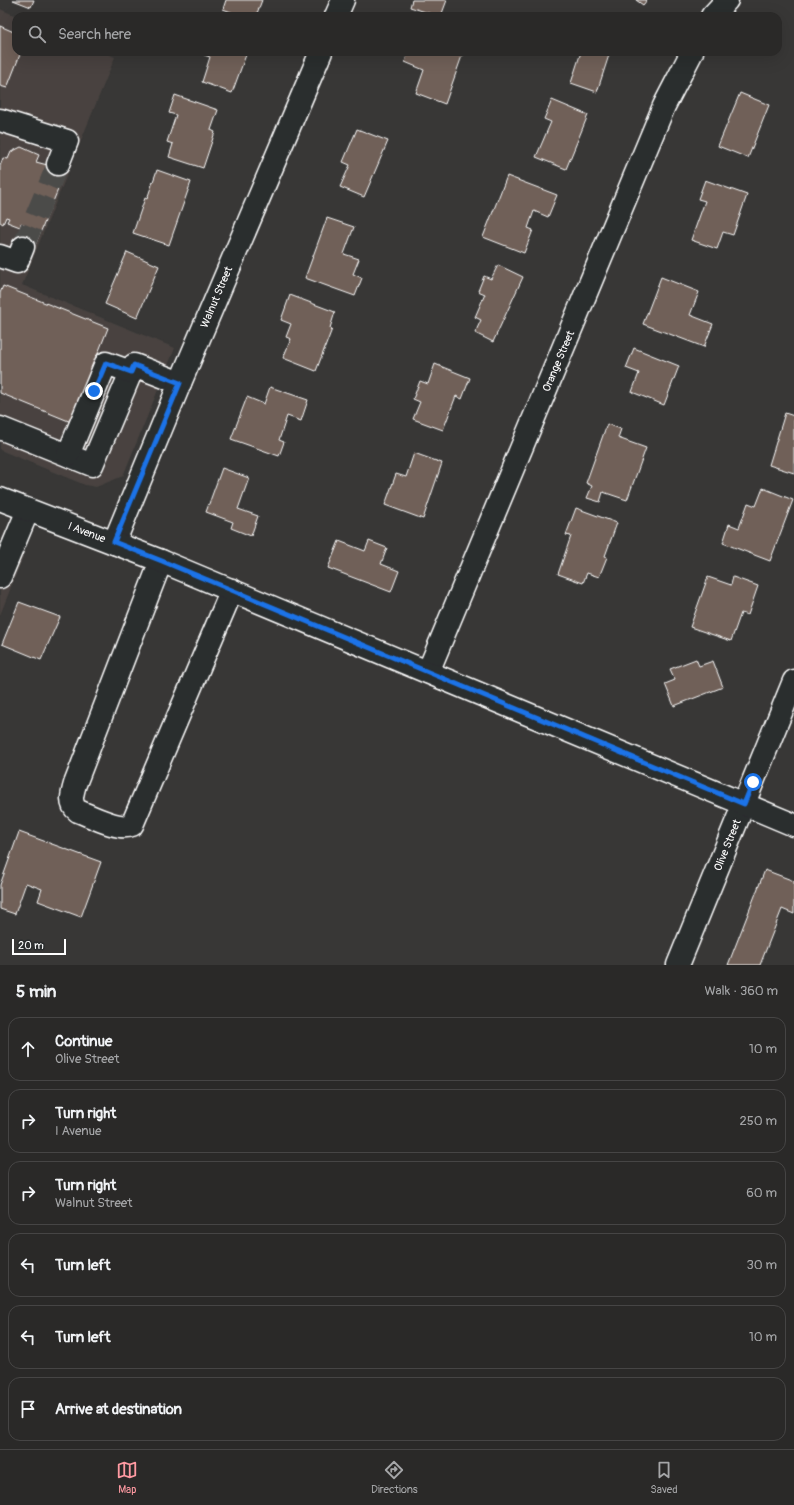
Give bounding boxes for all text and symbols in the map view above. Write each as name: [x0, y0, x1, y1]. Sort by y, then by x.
search box: [12, 12, 782, 56]
icon: search: [26, 23, 48, 45]
text: Search here: [58, 25, 131, 44]
street label: Walnut Street: [198, 264, 235, 330]
street label: Orange Street: [540, 328, 577, 394]
route end: [85, 382, 103, 400]
street label: I Avenue: [66, 519, 108, 546]
route start: [744, 773, 762, 791]
street label: Olive Street: [711, 817, 744, 873]
scale bar: [12, 937, 66, 956]
text: 20 m: [18, 939, 44, 952]
text: 5 min: [16, 981, 56, 1002]
text: Walk · 360 m: [704, 983, 778, 999]
text: Continue: [55, 1032, 113, 1051]
icon: ahead: [17, 1038, 39, 1060]
text: 10 m: [749, 1041, 777, 1057]
text: Olive Street: [55, 1051, 119, 1067]
text: Turn right: [55, 1104, 116, 1123]
icon: right: [17, 1110, 39, 1132]
text: 250 m: [739, 1113, 777, 1129]
text: I Avenue: [55, 1123, 101, 1139]
text: Turn right: [55, 1176, 116, 1195]
icon: right: [17, 1182, 39, 1204]
text: 60 m: [746, 1185, 777, 1201]
text: Walnut Street: [55, 1195, 132, 1211]
icon: left: [17, 1254, 39, 1276]
text: Turn left: [55, 1256, 111, 1275]
text: 30 m: [747, 1257, 777, 1273]
icon: left: [17, 1326, 39, 1348]
text: Turn left: [55, 1328, 111, 1347]
text: 10 m: [749, 1329, 777, 1345]
icon: arrive: [17, 1398, 39, 1420]
text: Arrive at destination: [55, 1400, 182, 1419]
tab: Map: [116, 1459, 138, 1496]
tab: Directions: [371, 1459, 418, 1496]
tab: Saved: [650, 1459, 678, 1496]

